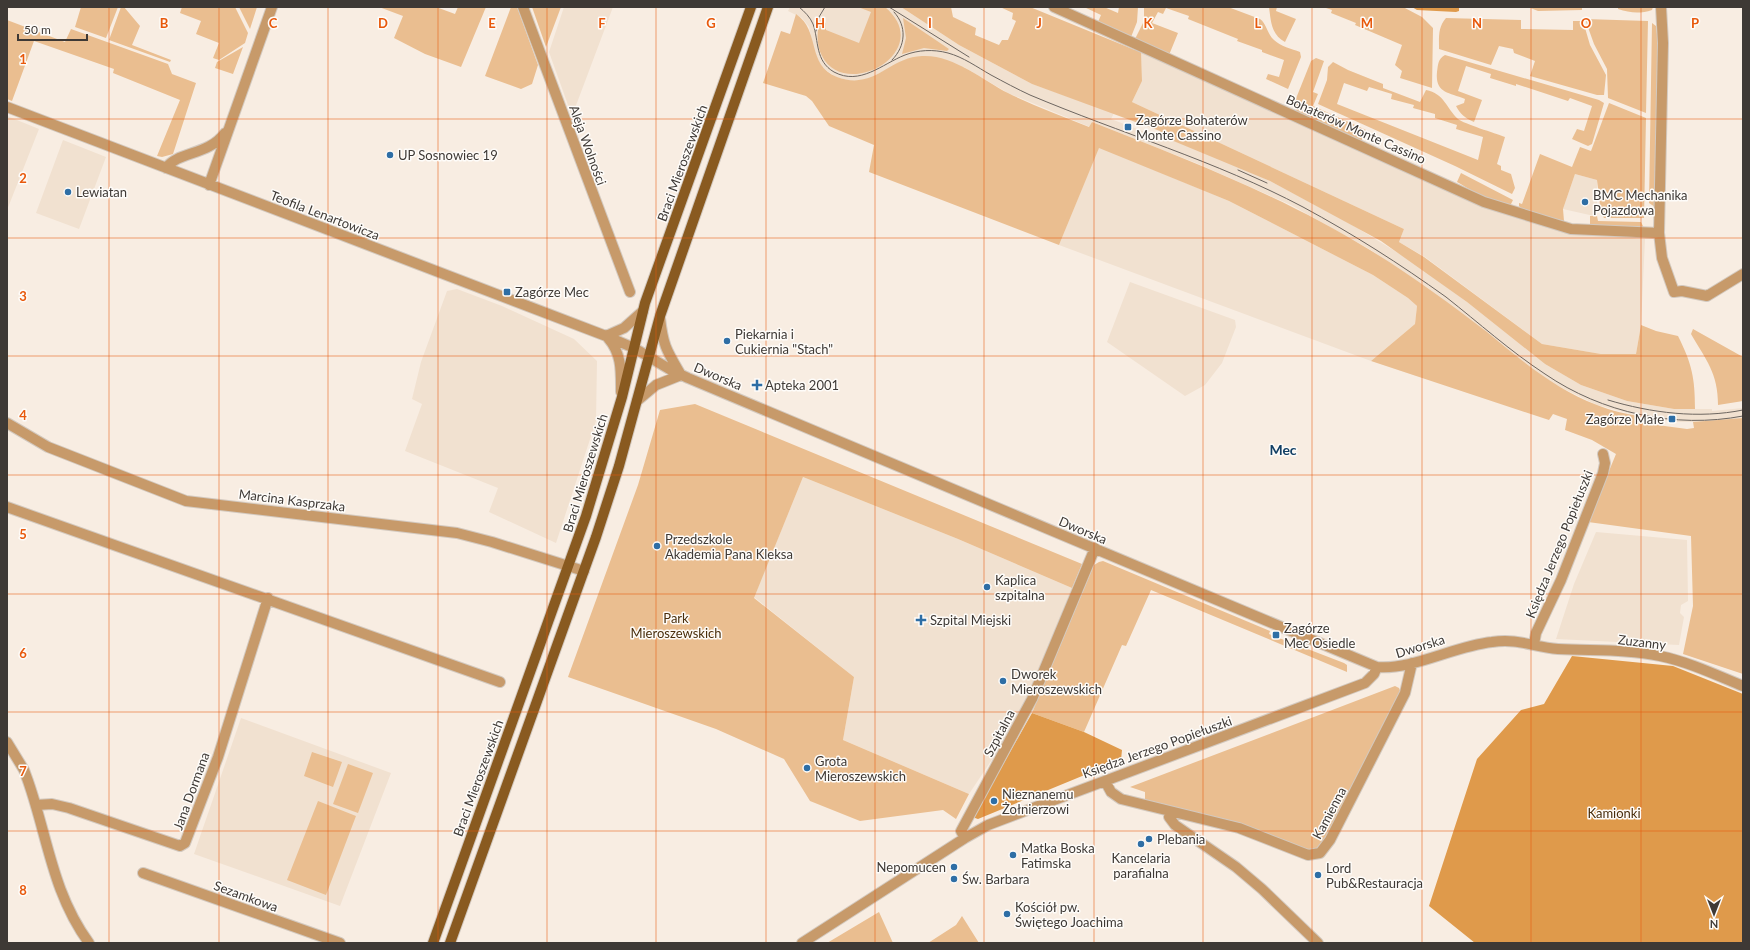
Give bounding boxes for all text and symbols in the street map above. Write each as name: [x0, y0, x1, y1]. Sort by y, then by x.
text: B: [160, 15, 169, 31]
text: C: [269, 15, 278, 31]
text: D: [378, 15, 388, 31]
text: E: [488, 15, 496, 31]
text: F: [598, 15, 606, 31]
text: G: [706, 15, 716, 31]
text: H: [815, 15, 825, 31]
text: I: [928, 15, 932, 31]
text: J: [1036, 15, 1042, 31]
text: K: [1144, 15, 1154, 31]
text: L: [1255, 15, 1262, 31]
text: M: [1361, 15, 1373, 31]
text: N: [1472, 15, 1482, 31]
text: O: [1581, 15, 1592, 31]
text: P: [1691, 15, 1699, 31]
scale bar: [18, 16, 87, 42]
text: 50 m: [24, 22, 51, 37]
text: 1: [19, 51, 27, 67]
street label: Bohaterów Monte Cassino: [1284, 91, 1428, 167]
street label: Braci Mieroszewskich: [653, 102, 711, 224]
street label: Aleja Wolności: [566, 103, 610, 187]
place label: Zagórze Bohaterów Monte Cassino: [1136, 112, 1248, 143]
marker: Zagórze Bohaterów Monte Cassino: [1123, 122, 1133, 132]
place label: UP Sosnowiec 19: [398, 147, 498, 163]
marker: UP Sosnowiec 19: [385, 150, 395, 160]
text: 2: [19, 170, 27, 186]
place label: Lewiatan: [76, 184, 127, 200]
marker: Lewiatan: [63, 187, 73, 197]
street label: Teofila Lenartowicza: [268, 187, 382, 243]
place label: BMC Mechanika Pojazdowa: [1593, 187, 1688, 218]
marker: BMC Mechanika Pojazdowa: [1580, 197, 1590, 207]
place label: Zagórze Mec: [515, 284, 589, 300]
marker: Zagórze Mec: [502, 287, 512, 297]
text: 3: [19, 288, 27, 304]
place label: Piekarnia i Cukiernia "Stach": [735, 326, 833, 357]
marker: Piekarnia i Cukiernia "Stach": [722, 336, 732, 346]
street label: Dworska: [692, 359, 744, 393]
place label: Apteka 2001: [765, 377, 839, 393]
marker: Apteka 2001: [752, 380, 762, 390]
text: 4: [19, 407, 27, 423]
place label: Zagórze Małe: [1586, 411, 1664, 427]
street label: Braci Mieroszewskich: [559, 412, 611, 534]
marker: Zagórze Małe: [1667, 414, 1677, 424]
district label: Mec: [1269, 441, 1297, 458]
street label: Księdza Jerzego Popiełuszki: [1522, 468, 1596, 620]
street label: Marcina Kasprzaka: [238, 486, 346, 514]
street label: Dworska: [1057, 513, 1109, 547]
text: 5: [19, 526, 27, 542]
place label: Przedszkole Akademia Pana Kleksa: [665, 531, 793, 562]
marker: Przedszkole Akademia Pana Kleksa: [652, 541, 662, 551]
place label: Kaplica szpitalna: [995, 572, 1045, 603]
marker: Kaplica szpitalna: [982, 582, 992, 592]
park label: Park Mieroszewskich: [631, 610, 721, 641]
place label: Szpital Miejski: [930, 612, 1011, 628]
marker: Szpital Miejski: [915, 614, 927, 626]
place label: Zagórze Mec Osiedle: [1284, 620, 1356, 651]
marker: Zagórze Mec Osiedle: [1271, 630, 1281, 640]
street label: Dworska: [1393, 631, 1447, 661]
street label: Zuzanny: [1617, 631, 1667, 653]
text: 6: [19, 645, 27, 661]
place label: Dworek Mieroszewskich: [1011, 666, 1102, 697]
marker: Dworek Mieroszewskich: [998, 676, 1008, 686]
street label: Szpitalna: [980, 707, 1018, 759]
street label: Księdza Jerzego Popiełuszki: [1080, 712, 1234, 782]
street label: Braci Mieroszewskich: [449, 717, 507, 839]
street label: Jana Dormana: [170, 750, 212, 832]
place label: Grota Mieroszewskich: [815, 753, 906, 784]
text: 7: [19, 763, 27, 779]
marker: Grota Mieroszewskich: [802, 763, 812, 773]
street label: Kamienna: [1309, 784, 1349, 842]
place label: Nieznanemu Żołnierzowi: [1002, 786, 1073, 817]
marker: Nieznanemu Żołnierzowi: [989, 796, 999, 806]
park label: Kamionki: [1587, 805, 1641, 821]
place label: Plebania: [1157, 831, 1205, 847]
marker: Plebania: [1144, 834, 1154, 844]
marker: Kancelaria parafialna: [1136, 839, 1146, 849]
place label: Matka Boska Fatimska: [1021, 840, 1095, 871]
marker: Matka Boska Fatimska: [1008, 850, 1018, 860]
place label: Kancelaria parafialna: [1111, 850, 1171, 881]
place label: Nepomucen: [877, 859, 946, 875]
place label: Lord Pub&Restauracja: [1326, 860, 1423, 891]
marker: Nepomucen: [949, 862, 959, 872]
marker: Lord Pub&Restauracja: [1313, 870, 1323, 880]
place label: Św. Barbara: [962, 871, 1029, 887]
marker: Św. Barbara: [949, 874, 959, 884]
street label: Sezamkowa: [212, 877, 280, 915]
text: 8: [19, 882, 27, 898]
north arrow: [1694, 894, 1734, 934]
place label: Kościół pw. Świętego Joachima: [1015, 899, 1123, 930]
marker: Kościół pw. Świętego Joachima: [1002, 909, 1012, 919]
text: N: [1710, 918, 1718, 931]

